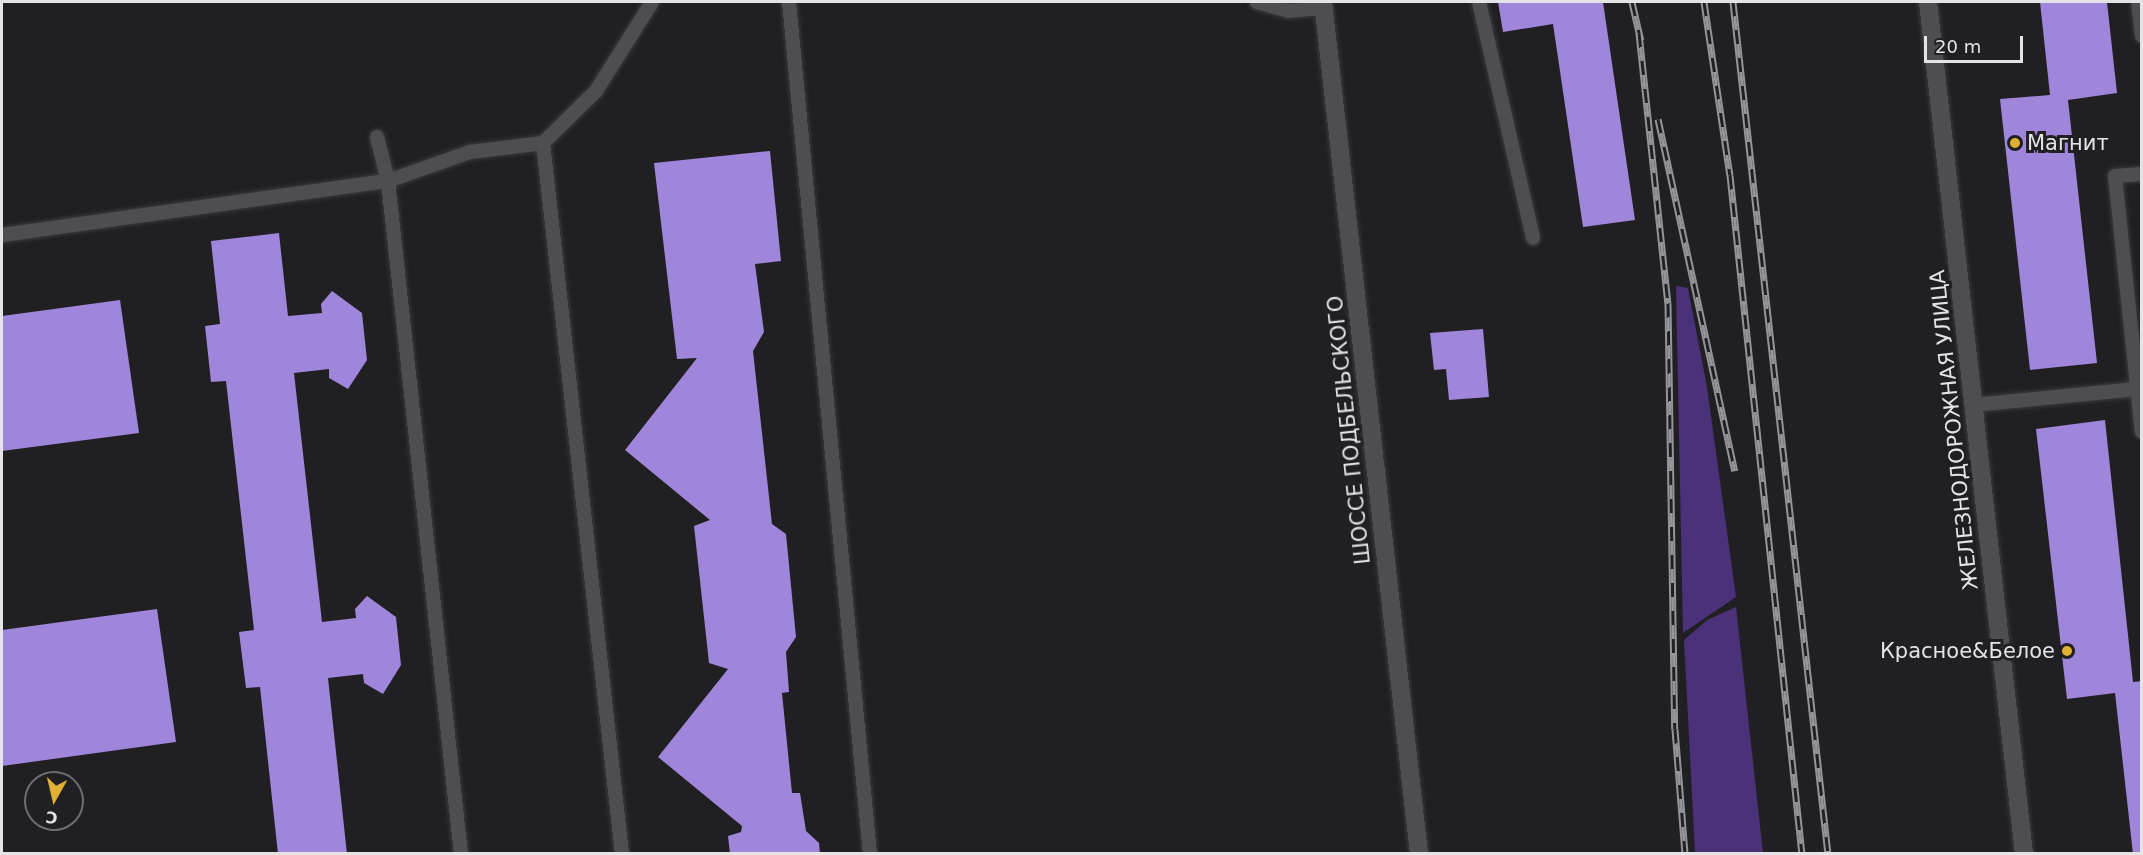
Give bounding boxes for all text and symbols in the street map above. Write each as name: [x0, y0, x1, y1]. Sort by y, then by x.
scale bar: [1927, 24, 2026, 62]
text: 20 m: [1935, 36, 1981, 57]
place label: Магнит: [2027, 130, 2109, 156]
marker: Магнит: [2008, 136, 2022, 150]
street label: ЖЕЛЕЗНОДОРОЖНАЯ УЛИЦА: [1925, 269, 1983, 591]
street label: ШОССЕ ПОДБЕЛЬСКОГО: [1322, 294, 1376, 566]
place label: Красное&Белое: [1880, 638, 2055, 664]
marker: Красное&Белое: [2060, 644, 2074, 658]
north arrow: [24, 771, 84, 831]
text: С: [45, 807, 59, 828]

